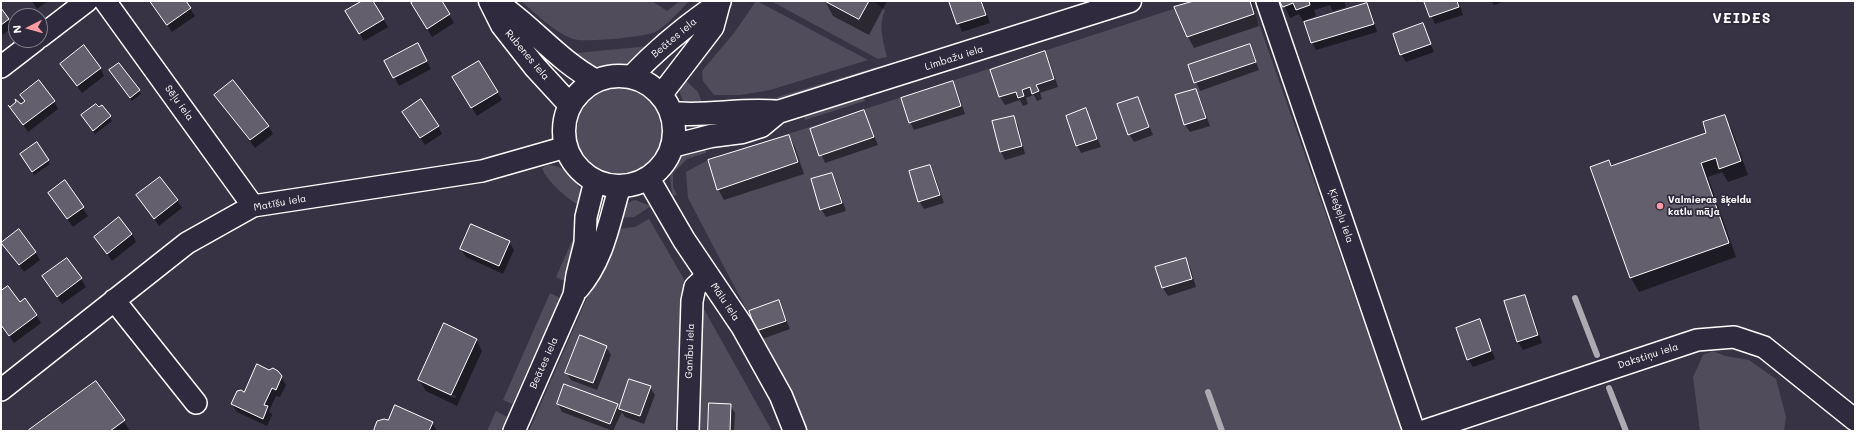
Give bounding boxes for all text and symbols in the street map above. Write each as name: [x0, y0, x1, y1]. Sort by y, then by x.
north arrow: [8, 8, 48, 48]
district label: VEIDES: [1712, 11, 1772, 27]
street label: Beātes iela: [649, 16, 699, 60]
text: N: [9, 24, 24, 34]
street label: Rubenes iela: [502, 27, 552, 83]
street label: Limbažu iela: [923, 43, 985, 73]
street label: Sēļu iela: [162, 83, 196, 123]
street label: Ķieģeļu iela: [1326, 187, 1356, 245]
street label: Matīšu iela: [253, 192, 307, 214]
place label: Valmieras šķeldu katlu māja: [1668, 194, 1751, 218]
marker: Valmieras šķeldu katlu māja: [1655, 201, 1665, 211]
street label: Mālu iela: [708, 281, 742, 323]
street label: Ganību iela: [683, 323, 697, 379]
street label: Beātes iela: [527, 335, 561, 391]
street label: Dakstiņu iela: [1616, 341, 1680, 371]

